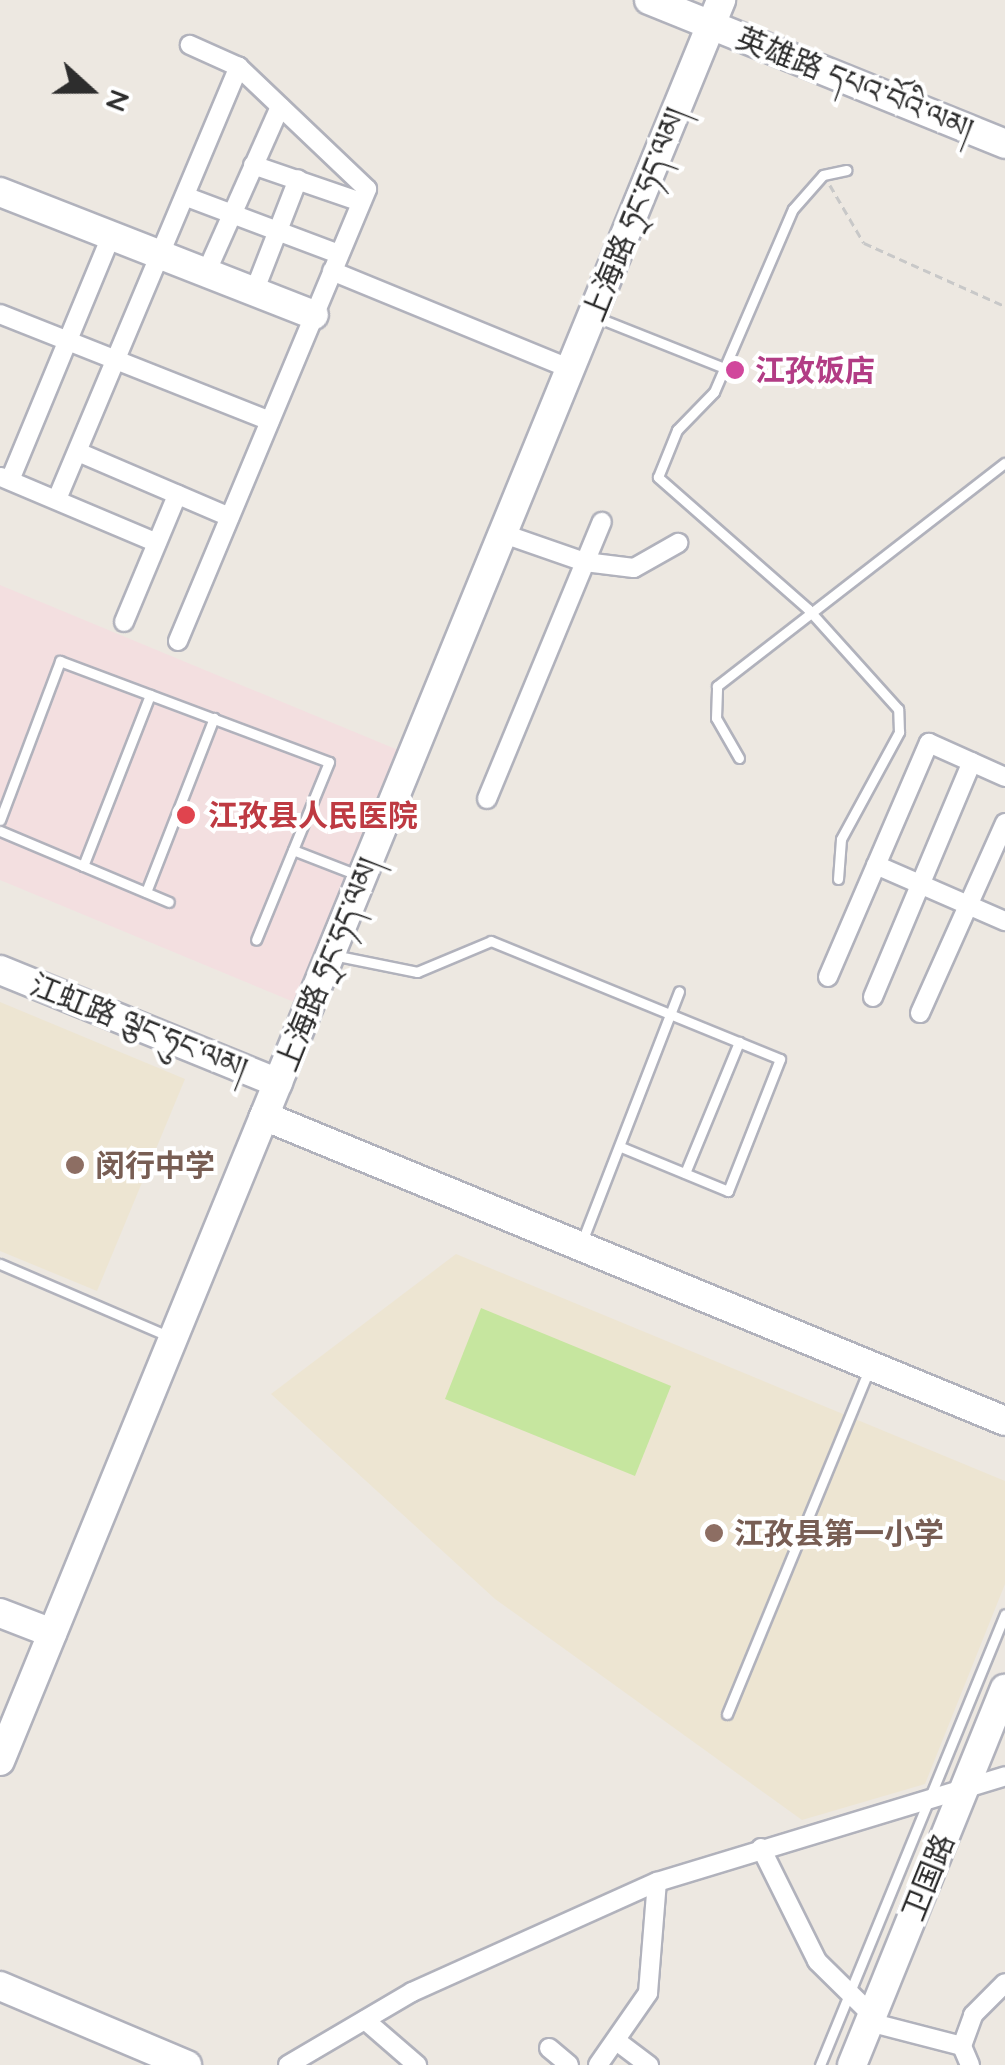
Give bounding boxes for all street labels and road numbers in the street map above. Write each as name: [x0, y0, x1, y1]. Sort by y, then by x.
street label: 英雄路 དཔའ་བོའི་ལམ།: [731, 19, 979, 147]
street label: 上海路 ཧྲང་ཧད་ལམ།: [575, 102, 693, 326]
street label: 上海路 ཧྲང་ཧད་ལམ།: [268, 852, 386, 1076]
street label: 江虹路 ལྕང་ཧུང་ལམ།: [25, 966, 253, 1086]
street label: 卫国路: [894, 1829, 962, 1925]

